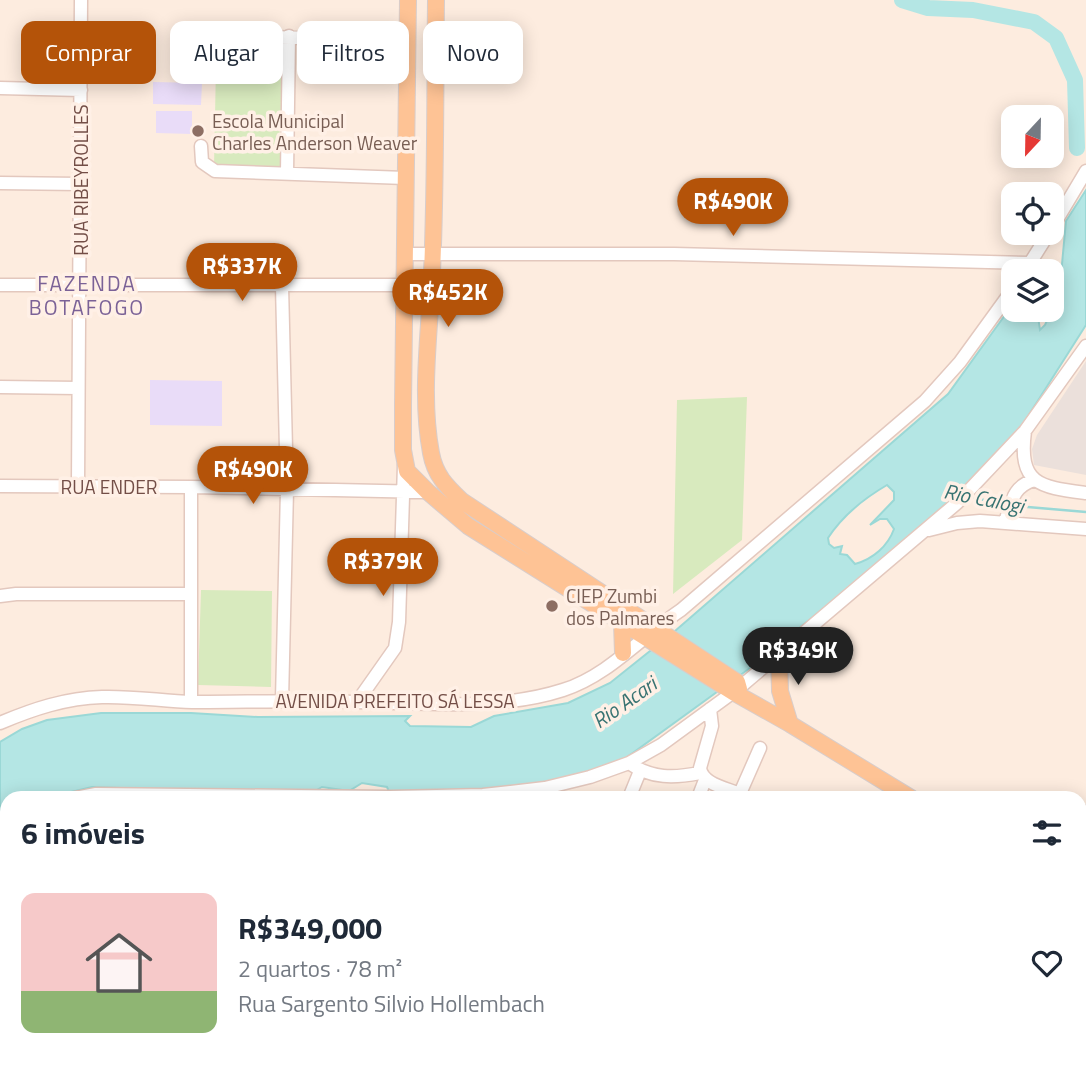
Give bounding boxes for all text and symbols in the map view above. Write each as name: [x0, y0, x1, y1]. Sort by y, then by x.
chip: Comprar: [21, 21, 156, 84]
chip: Alugar: [170, 21, 283, 84]
chip: Filtros: [297, 21, 409, 84]
chip: Novo: [423, 21, 523, 84]
street label: RUA RIBEYROLLES: [66, 104, 95, 256]
north arrow: [1001, 105, 1064, 168]
map controls: [1001, 105, 1064, 322]
place label: Escola Municipal Charles Anderson Weaver: [212, 106, 418, 157]
marker: Escola Municipal Charles Anderson Weaver: [190, 123, 206, 139]
pin: R$490K: [676, 178, 790, 238]
button: locate: [1001, 182, 1064, 245]
text: R$490K: [693, 183, 773, 218]
pin: R$337K: [185, 244, 299, 303]
text: R$337K: [202, 248, 282, 283]
button: layers: [1001, 259, 1064, 322]
district label: FAZENDA BOTAFOGO: [29, 267, 145, 323]
pin: R$452K: [391, 270, 505, 329]
text: R$452K: [408, 274, 488, 309]
pin: R$490K: [196, 447, 310, 506]
text: R$490K: [213, 451, 293, 486]
street label: RUA ENDER: [60, 472, 158, 501]
water label: Rio Calogi: [941, 475, 1029, 522]
pin: R$379K: [326, 538, 440, 598]
text: R$379K: [343, 543, 423, 578]
place label: CIEP Zumbi dos Palmares: [566, 581, 675, 632]
marker: CIEP Zumbi dos Palmares: [544, 598, 560, 614]
pin: R$349K: [741, 628, 855, 687]
text: R$349K: [758, 632, 838, 667]
water label: Rio Acari: [585, 667, 665, 736]
street label: AVENIDA PREFEITO SÁ LESSA: [275, 686, 515, 715]
text: 6 imóveis: [21, 810, 145, 856]
icon: filters: [1028, 814, 1066, 852]
text: R$349,000: [238, 905, 382, 951]
icon: home: [77, 921, 161, 1005]
icon: heart: [1028, 944, 1066, 982]
text: 2 quartos · 78 m²: [238, 951, 402, 986]
text: Rua Sargento Silvio Hollembach: [238, 986, 545, 1021]

